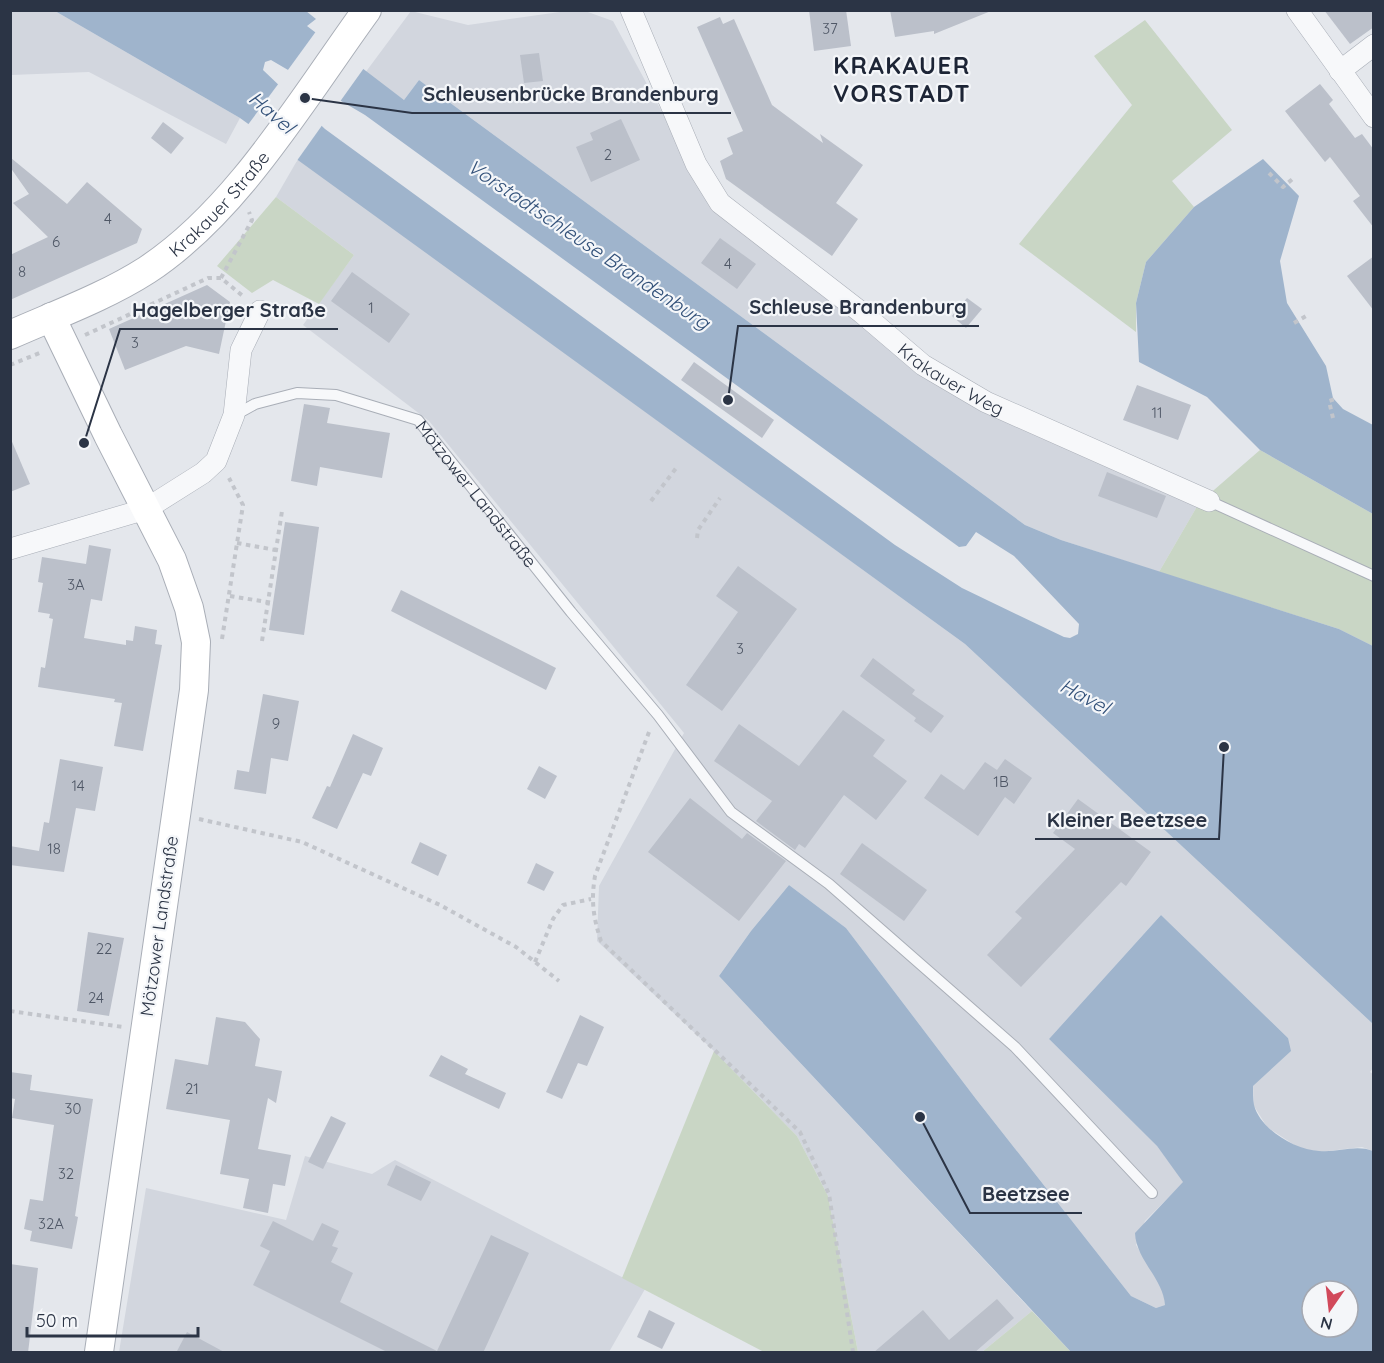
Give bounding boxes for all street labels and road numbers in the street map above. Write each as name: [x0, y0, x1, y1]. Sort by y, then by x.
street label: Krakauer Straße: [164, 146, 274, 262]
street label: Krakauer Weg: [893, 337, 1008, 420]
street label: Mötzower Landstraße: [411, 415, 542, 572]
street label: Mötzower Landstraße: [135, 834, 183, 1018]

